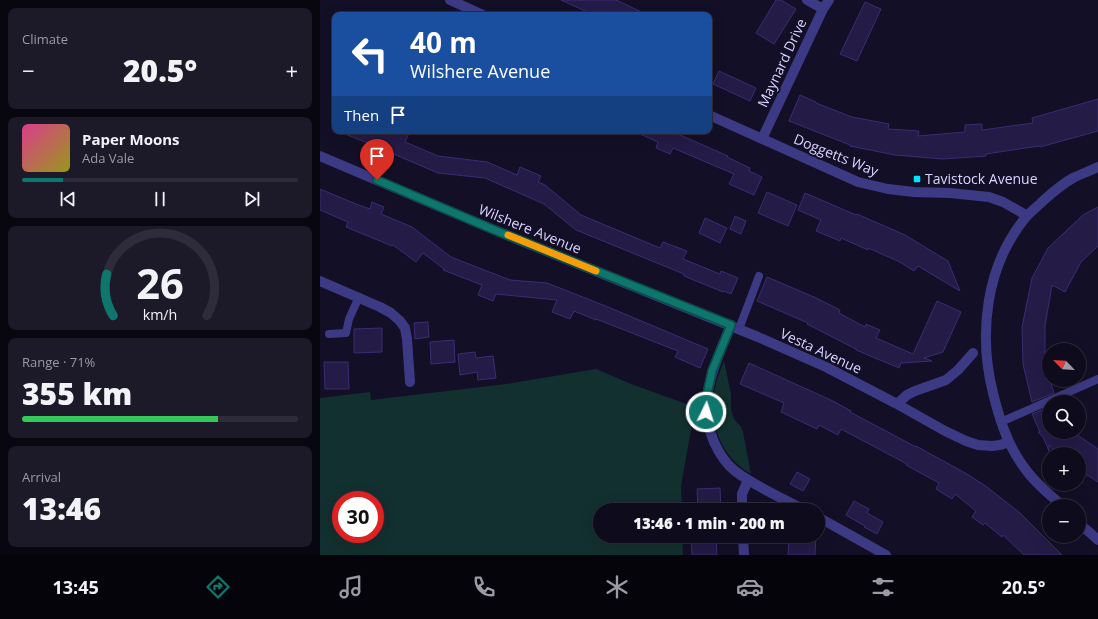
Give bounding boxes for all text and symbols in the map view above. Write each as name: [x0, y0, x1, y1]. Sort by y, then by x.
street label: Maynard Drive: [753, 15, 810, 110]
text: 40 m: [410, 23, 477, 61]
icon: left: [344, 28, 396, 80]
text: Climate: [22, 30, 68, 48]
text: 20.5°: [123, 50, 197, 91]
text: −: [22, 55, 35, 85]
text: +: [285, 55, 298, 85]
text: Wilshere Avenue: [410, 59, 550, 83]
icon: arrive: [387, 104, 409, 126]
text: Then: [344, 105, 379, 125]
text: Paper Moons: [82, 129, 180, 149]
street label: Doggetts Way: [791, 129, 882, 181]
pin: [360, 139, 394, 180]
icon: arrive: [366, 145, 388, 167]
text: Ada Vale: [82, 149, 134, 167]
place label: Tavistock Avenue: [925, 169, 1038, 188]
marker: Tavistock Avenue: [912, 174, 922, 184]
icon: previous: [57, 188, 79, 210]
icon: pause: [149, 188, 171, 210]
icon: next: [241, 188, 263, 210]
street label: Wilshere Avenue: [476, 199, 584, 258]
text: 26: [136, 254, 184, 310]
text: km/h: [143, 304, 177, 323]
street label: Vesta Avenue: [777, 323, 865, 378]
north arrow: [1042, 343, 1086, 387]
map controls: [1042, 343, 1086, 543]
text: Range · 71%: [22, 353, 95, 371]
text: 355 km: [22, 373, 132, 414]
position arrow: [685, 391, 727, 433]
button: search: [1042, 395, 1086, 439]
button: +: [1042, 447, 1086, 491]
text: Arrival: [22, 468, 61, 486]
text: 13:46: [22, 488, 101, 529]
speed limit sign: 30: [332, 491, 384, 543]
button: −: [1042, 499, 1086, 543]
text: 13:46 · 1 min · 200 m: [633, 513, 785, 533]
icon: directions: [204, 573, 232, 601]
icon: music: [337, 573, 365, 601]
icon: phone: [470, 573, 498, 601]
icon: climate: [603, 573, 631, 601]
icon: car: [736, 573, 764, 601]
icon: filters: [869, 573, 897, 601]
text: 13:45: [52, 575, 99, 599]
text: 20.5°: [1002, 575, 1045, 599]

